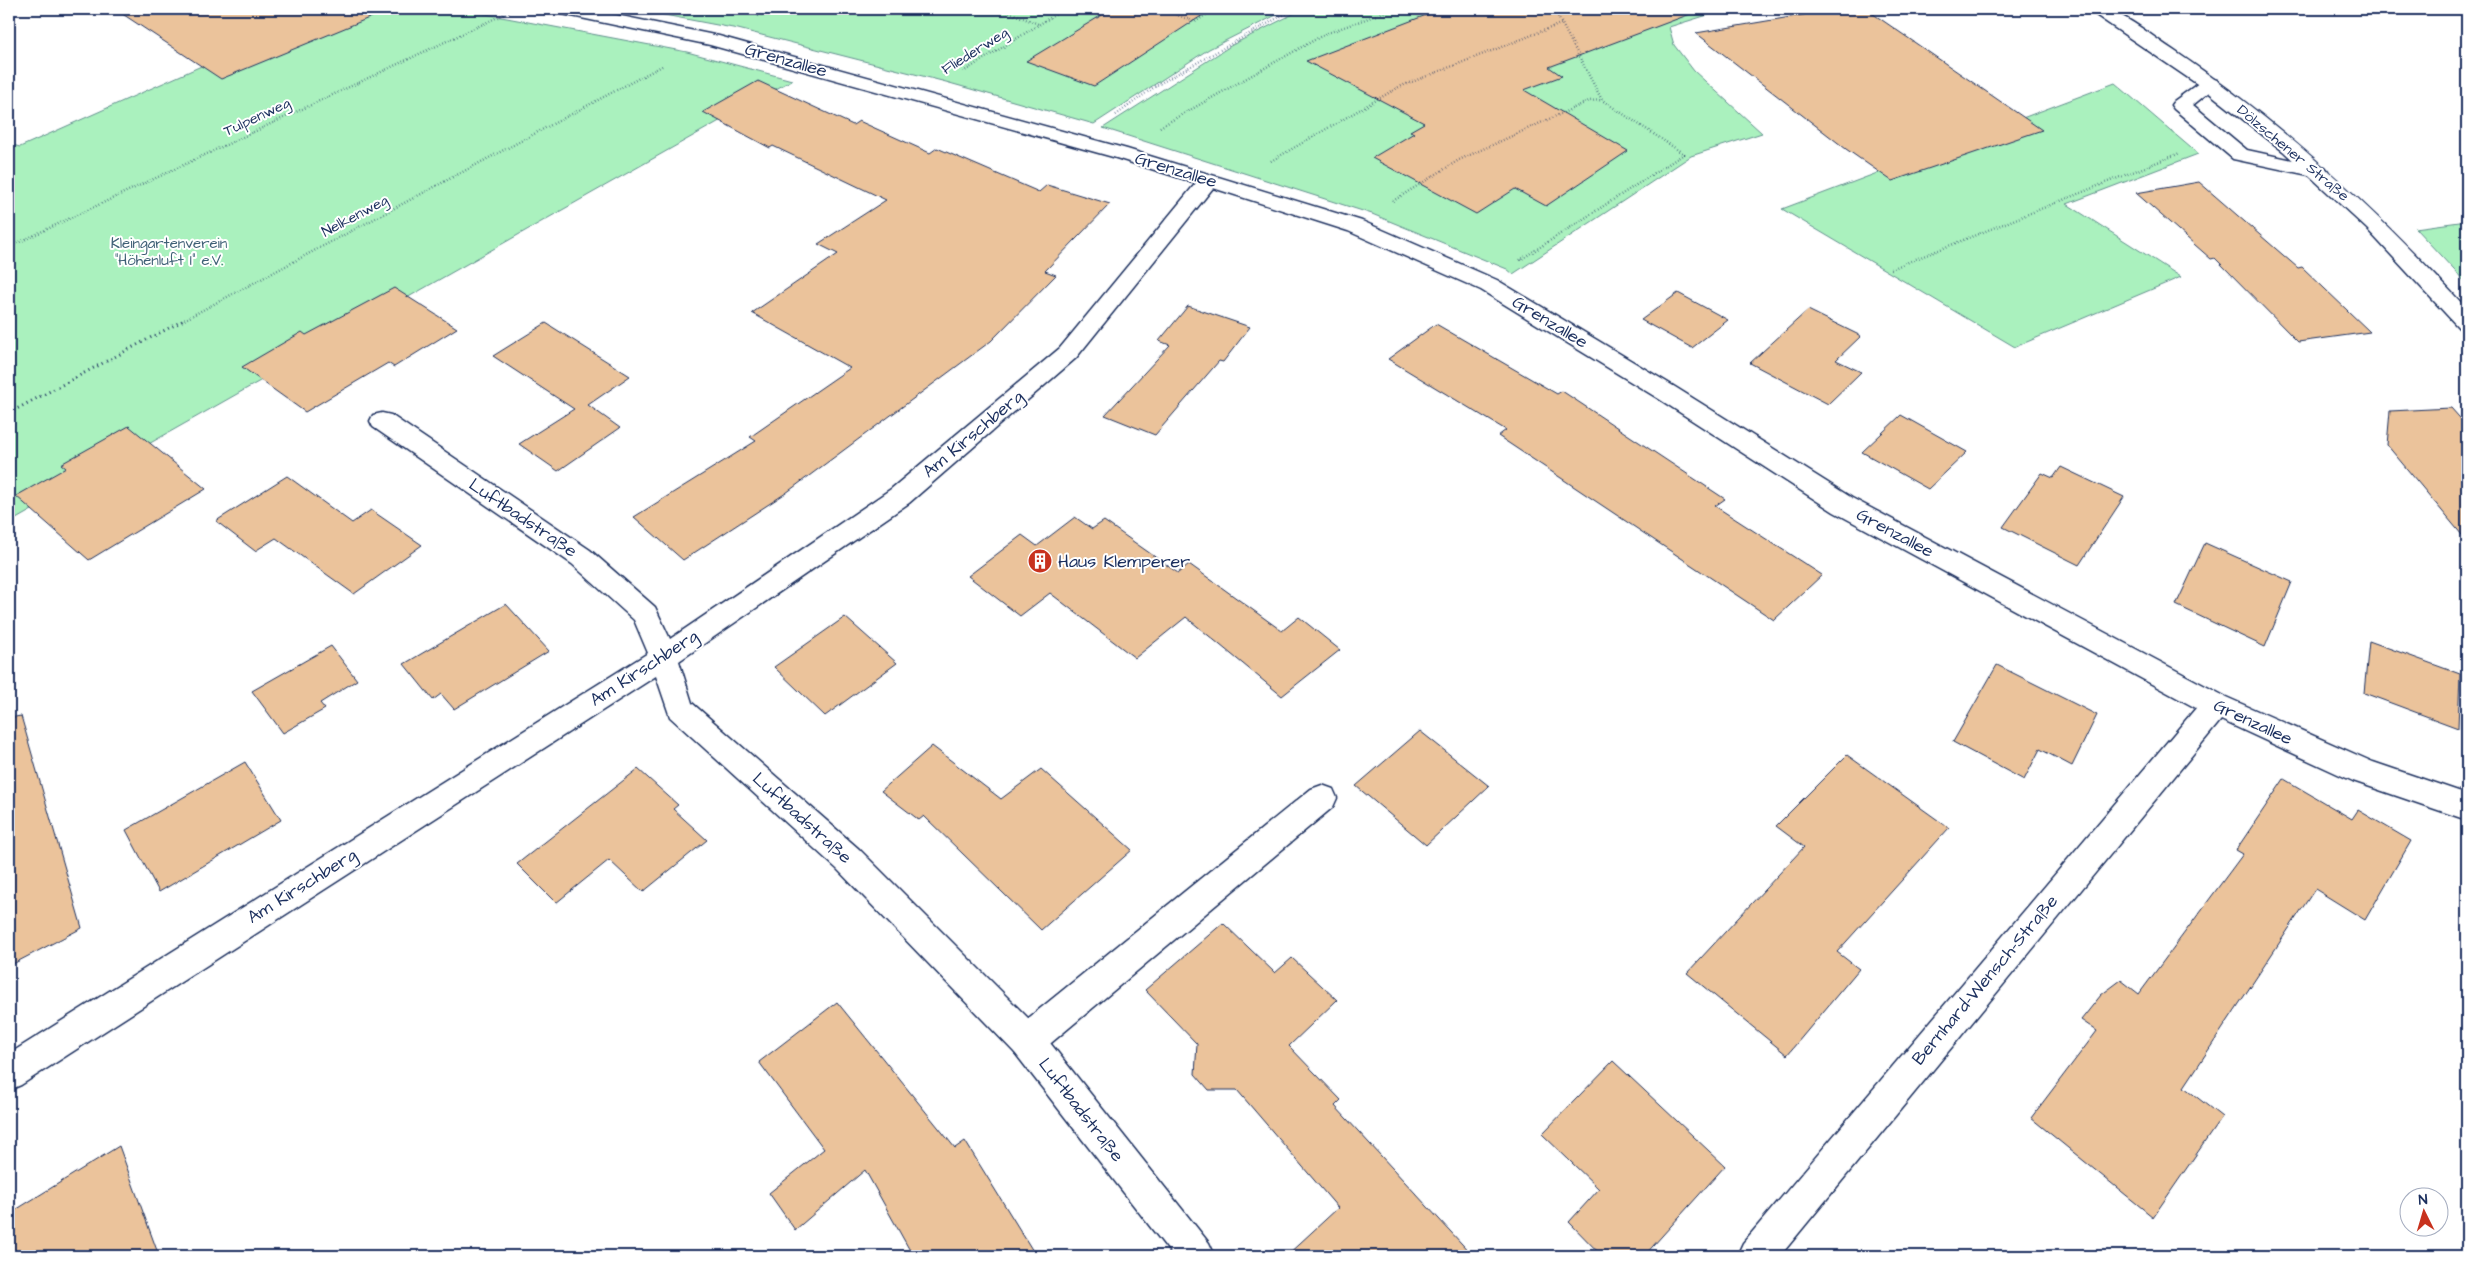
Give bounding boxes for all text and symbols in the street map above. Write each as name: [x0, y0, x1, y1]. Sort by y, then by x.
street label: Fliederweg: [938, 22, 1013, 81]
street label: Grenzallee: [742, 36, 830, 84]
street label: Tulpenweg: [220, 92, 294, 142]
street label: Dölzschener Straße: [2232, 100, 2354, 206]
street label: Grenzallee: [1132, 146, 1220, 194]
street label: Nelkenweg: [318, 190, 393, 243]
park label: Kleingartenverein "Höhenluft I" e.V.: [111, 233, 228, 271]
street label: Grenzallee: [1507, 290, 1593, 355]
street label: Am Kirschberg: [917, 384, 1029, 484]
street label: Luftbadstraße: [464, 472, 582, 564]
street label: Grenzallee: [1852, 502, 1938, 564]
building icon: Haus Klemperer: [1027, 548, 1053, 574]
place label: Haus Klemperer: [1058, 549, 1190, 574]
street label: Am Kirschberg: [585, 624, 704, 713]
street label: Grenzallee: [2209, 693, 2297, 751]
street label: Luftbadstraße: [747, 767, 857, 870]
street label: Am Kirschberg: [242, 842, 362, 930]
street label: Bernhard-Wensch-Straße: [1906, 889, 2064, 1071]
street label: Luftbadstraße: [1032, 1053, 1130, 1168]
north arrow: [2398, 1188, 2448, 1238]
text: N: [2418, 1190, 2428, 1210]

